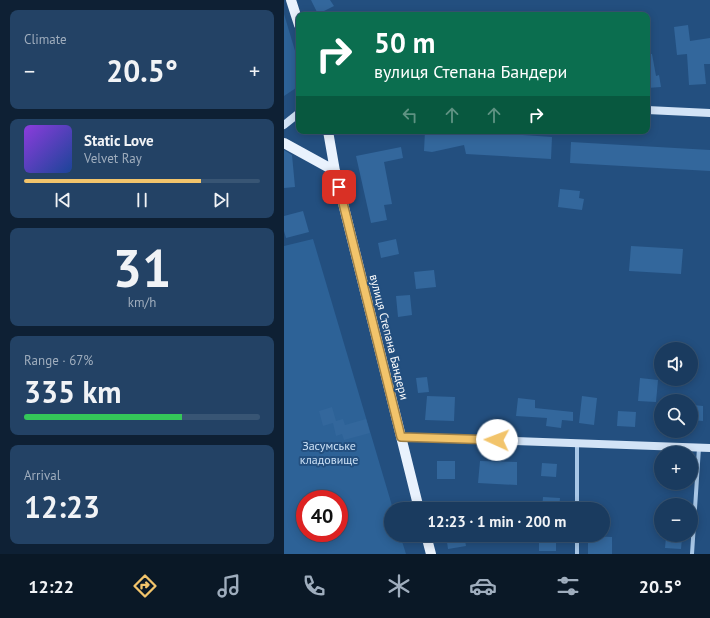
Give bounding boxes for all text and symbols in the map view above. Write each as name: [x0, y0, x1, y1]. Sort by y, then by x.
text: 50 m: [374, 24, 435, 61]
icon: right: [308, 28, 360, 80]
text: Climate: [24, 31, 67, 48]
text: 20.5°: [106, 51, 178, 90]
text: −: [24, 57, 35, 85]
text: +: [249, 57, 260, 85]
text: вулиця Степана Бандери: [374, 60, 567, 83]
icon: left: [399, 104, 421, 126]
icon: ahead: [441, 104, 463, 126]
icon: ahead: [483, 104, 505, 126]
icon: right: [525, 104, 547, 126]
text: Static Love: [84, 131, 154, 150]
text: Velvet Ray: [84, 150, 142, 167]
pin: [322, 170, 356, 204]
icon: arrive: [328, 176, 350, 198]
icon: previous: [52, 189, 74, 211]
icon: pause: [131, 189, 153, 211]
icon: next: [210, 189, 232, 211]
text: 31: [113, 234, 171, 301]
street label: вулиця Степана Бандери: [367, 273, 412, 401]
text: km/h: [128, 294, 156, 311]
map controls: [654, 342, 698, 542]
button: sound: [654, 342, 698, 386]
text: Range · 67%: [24, 352, 93, 369]
text: 335 km: [24, 372, 122, 411]
button: search: [654, 394, 698, 438]
position arrow: [476, 419, 518, 461]
park label: Засумське кладовище: [300, 438, 358, 467]
button: +: [654, 446, 698, 490]
text: Arrival: [24, 467, 60, 484]
text: 12:23: [24, 487, 100, 526]
speed limit sign: 40: [296, 490, 348, 542]
button: −: [654, 498, 698, 542]
text: 12:23 · 1 min · 200 m: [428, 512, 566, 531]
icon: directions: [131, 572, 159, 600]
icon: music: [215, 572, 243, 600]
icon: phone: [300, 572, 328, 600]
icon: climate: [385, 572, 413, 600]
icon: car: [469, 572, 497, 600]
icon: filters: [554, 572, 582, 600]
text: 12:22: [28, 575, 74, 598]
text: 20.5°: [639, 575, 682, 598]

